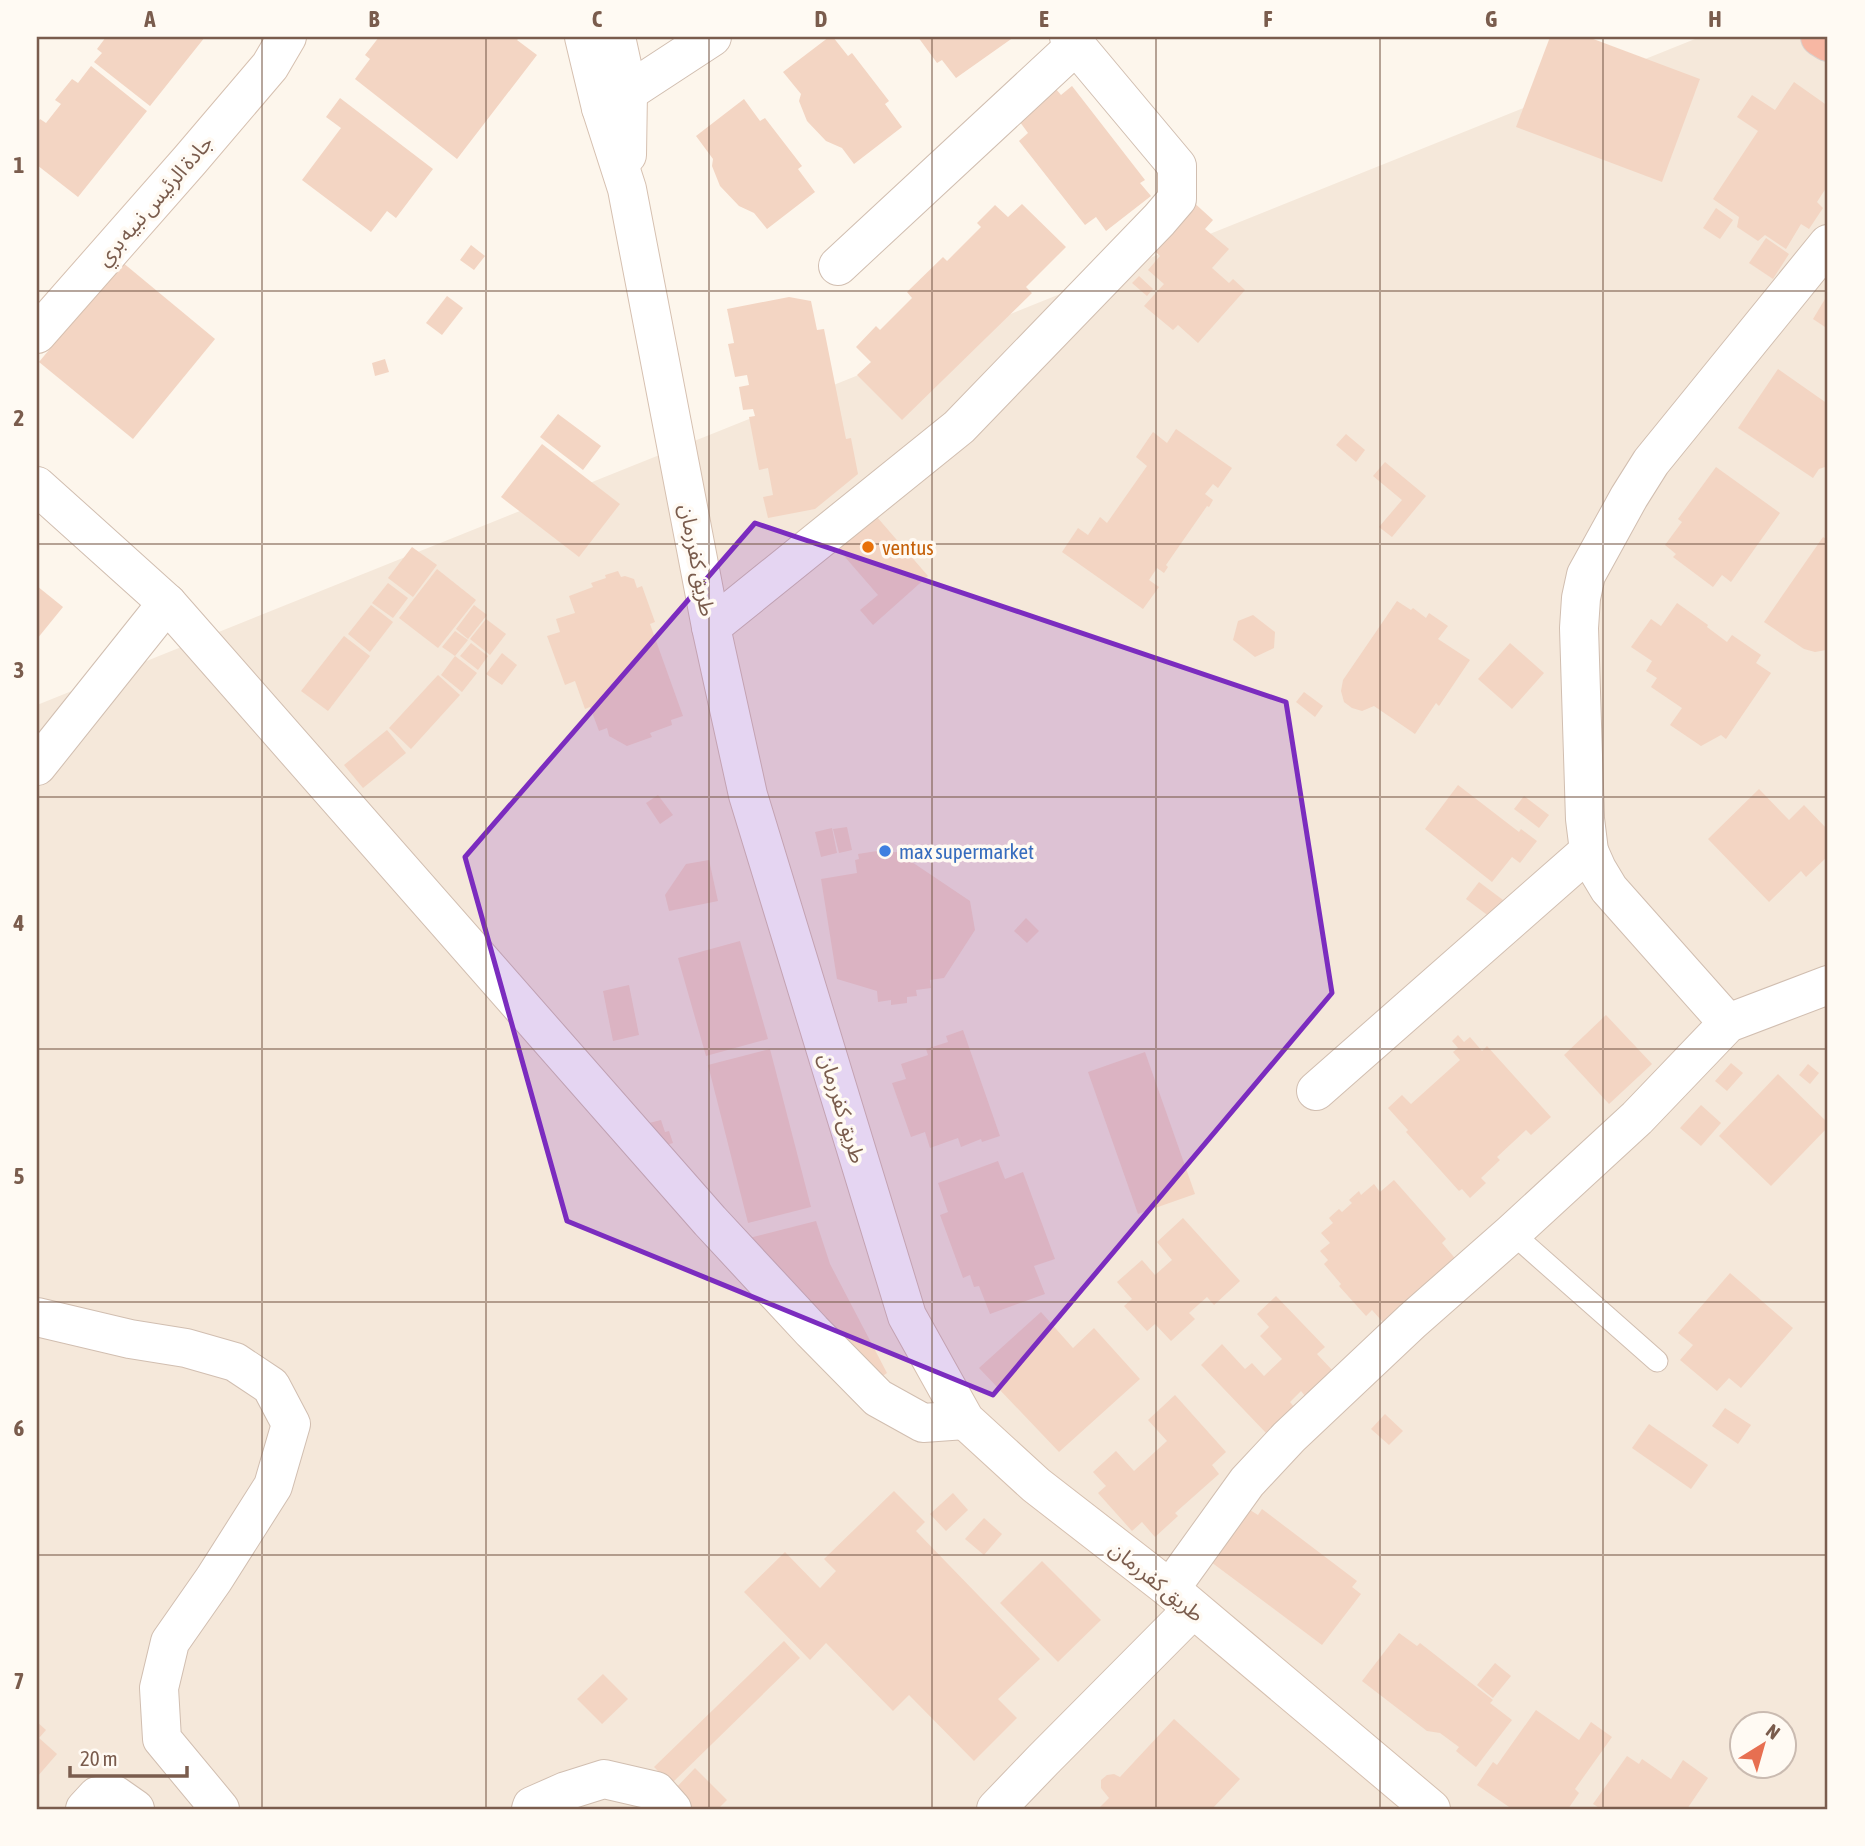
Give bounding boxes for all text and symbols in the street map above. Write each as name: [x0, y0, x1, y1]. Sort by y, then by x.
text: A: [143, 6, 156, 32]
text: B: [369, 6, 380, 32]
text: C: [592, 6, 603, 32]
text: D: [815, 6, 828, 32]
text: E: [1039, 6, 1049, 32]
text: F: [1263, 6, 1273, 32]
text: G: [1485, 6, 1497, 32]
text: H: [1708, 6, 1722, 32]
street label: جادة الرئيس نبيه بري: [91, 130, 221, 273]
text: 1: [14, 152, 25, 178]
text: 2: [14, 405, 24, 431]
street label: طريق كفررمان: [673, 502, 721, 619]
place label: ventus: [882, 535, 934, 559]
marker: ventus: [860, 539, 876, 555]
text: 3: [14, 657, 24, 683]
place label: max supermarket: [899, 839, 1034, 863]
marker: max supermarket: [877, 843, 893, 859]
text: 4: [13, 910, 25, 936]
street label: طريق كفررمان: [813, 1050, 871, 1166]
text: 5: [14, 1163, 25, 1189]
text: 6: [14, 1415, 25, 1441]
street label: طريق كفررمان: [1104, 1536, 1209, 1628]
text: 7: [14, 1668, 24, 1694]
north arrow: [1728, 1710, 1798, 1780]
text: N: [1762, 1719, 1784, 1744]
scale bar: [70, 1734, 187, 1778]
text: 20 m: [80, 1746, 118, 1770]

